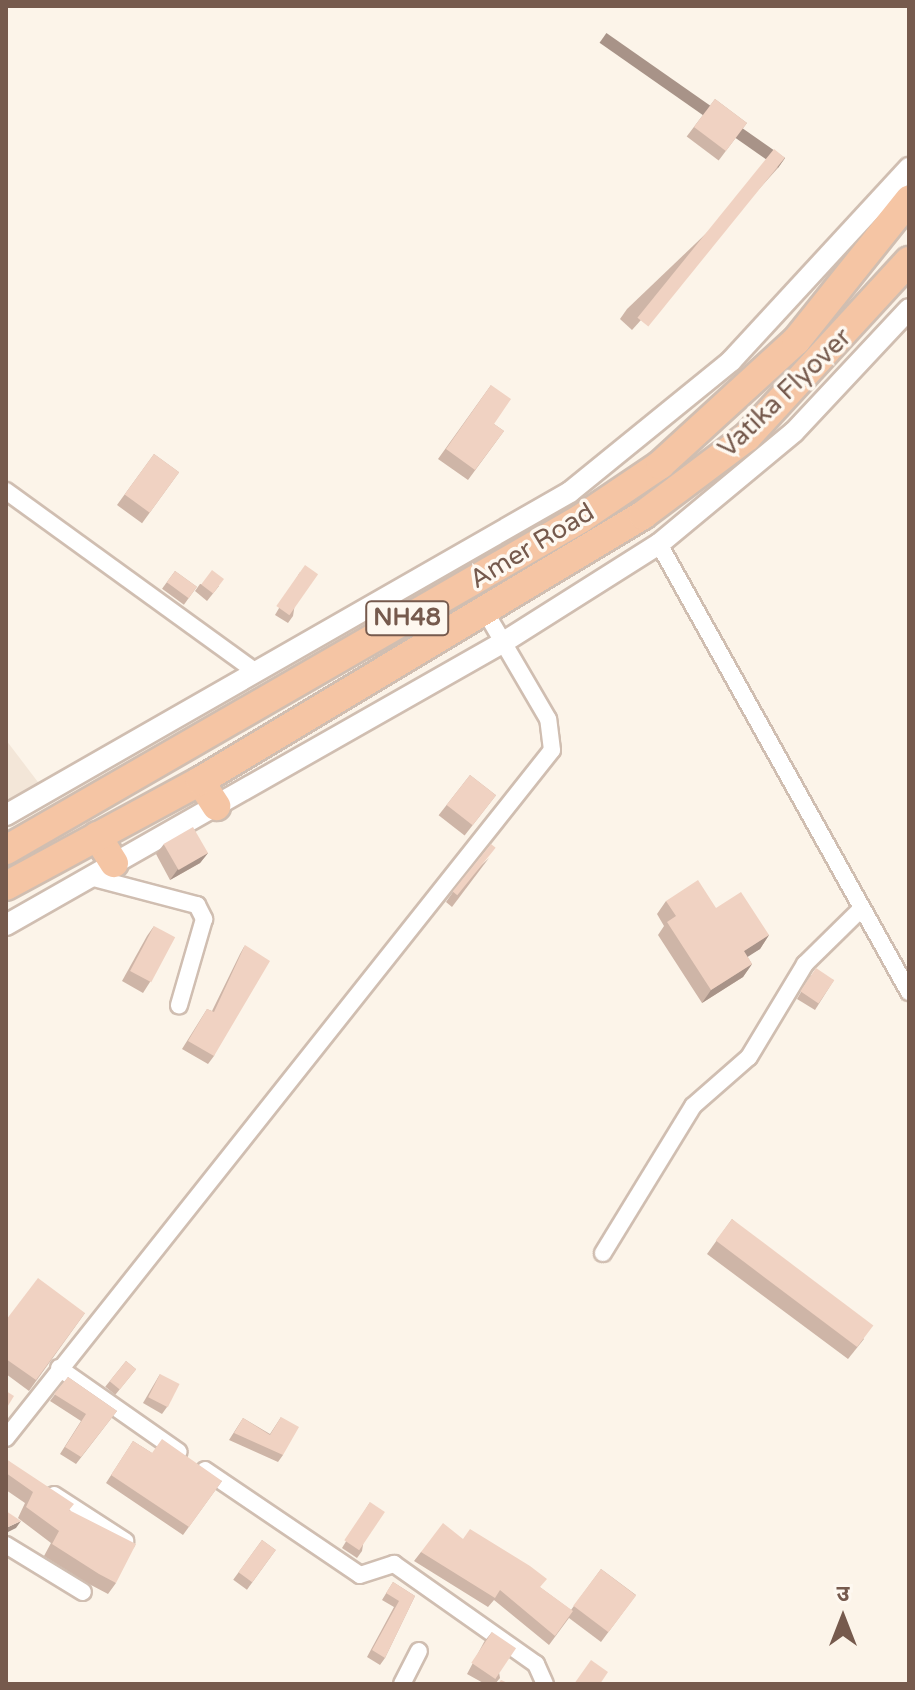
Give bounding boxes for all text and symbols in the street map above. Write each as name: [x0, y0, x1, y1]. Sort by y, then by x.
street label: Vatika Flyover: [712, 322, 858, 464]
street label: Amer Road: [464, 497, 600, 595]
road number: NH48: [365, 598, 449, 638]
north arrow: [803, 1578, 883, 1658]
text: उ: [837, 1581, 849, 1607]

